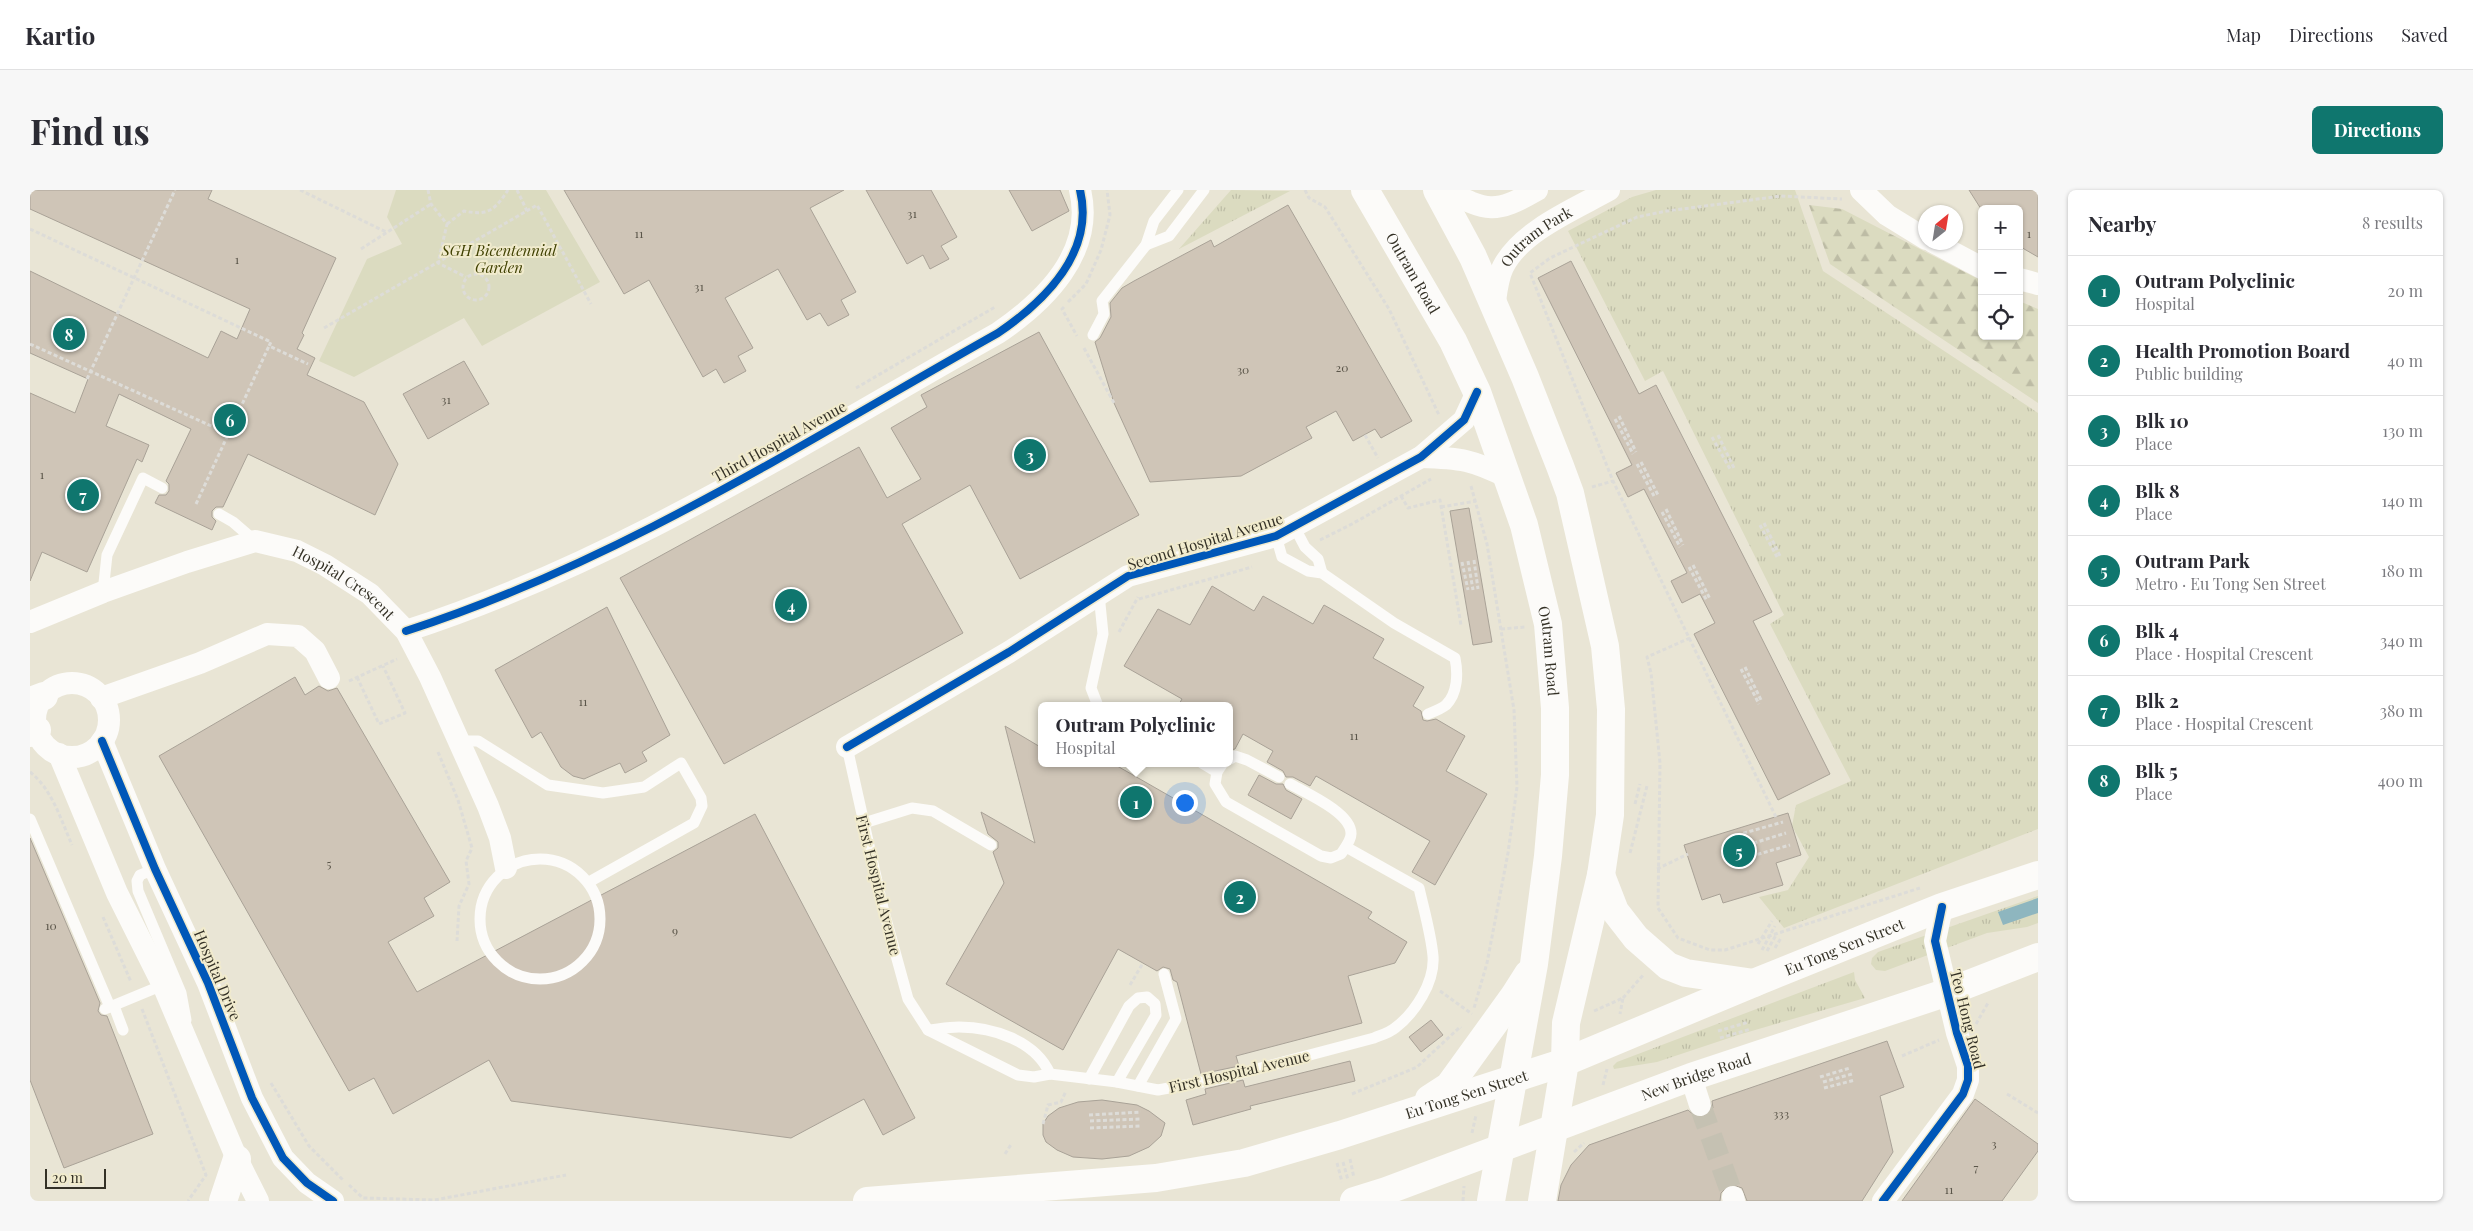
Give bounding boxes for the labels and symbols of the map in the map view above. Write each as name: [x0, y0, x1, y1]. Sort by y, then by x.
street label: Outram Park: [1495, 201, 1576, 270]
house number: 31: [907, 205, 917, 221]
north arrow: [1918, 205, 1963, 250]
house number: 11: [635, 225, 644, 241]
house number: 1: [2027, 225, 2032, 241]
street label: Outram Road: [1382, 229, 1445, 317]
park label: SGH Bicentennial Garden: [440, 240, 557, 277]
house number: 1: [235, 251, 240, 267]
house number: 31: [694, 278, 704, 294]
pin: 8: [53, 315, 85, 353]
house number: 20: [1336, 359, 1348, 375]
house number: 30: [1237, 361, 1249, 377]
house number: 31: [441, 391, 451, 407]
street label: Third Hospital Avenue: [708, 396, 850, 486]
pin: 6: [214, 401, 246, 439]
pin: 3: [1014, 436, 1046, 474]
house number: 1: [40, 466, 45, 482]
pin: 7: [67, 476, 99, 514]
street label: Second Hospital Avenue: [1125, 508, 1285, 574]
street label: Hospital Crescent: [289, 540, 400, 624]
pin: 4: [775, 586, 807, 624]
street label: Outram Road: [1534, 604, 1564, 697]
house number: 11: [579, 693, 588, 709]
house number: 11: [1350, 727, 1359, 743]
pin: 1: [1120, 783, 1152, 821]
your location: [1172, 790, 1198, 816]
street label: First Hospital Avenue: [852, 813, 906, 957]
pin: 5: [1723, 832, 1755, 870]
house number: 5: [327, 855, 332, 871]
pin: 2: [1224, 878, 1256, 916]
street label: Eu Tong Sen Street: [1781, 913, 1908, 980]
house number: 10: [45, 917, 57, 933]
house number: 9: [672, 922, 678, 938]
street label: Hospital Drive: [190, 927, 246, 1023]
street label: Teo Hong Road: [1946, 967, 1990, 1071]
street label: First Hospital Avenue: [1167, 1045, 1311, 1097]
street label: New Bridge Road: [1638, 1048, 1754, 1105]
street label: Eu Tong Sen Street: [1403, 1065, 1531, 1123]
house number: 333: [1773, 1105, 1789, 1121]
house number: 3: [1991, 1135, 1997, 1151]
house number: 7: [1974, 1159, 1979, 1175]
scale bar: [45, 1166, 106, 1189]
house number: 11: [1945, 1181, 1954, 1197]

